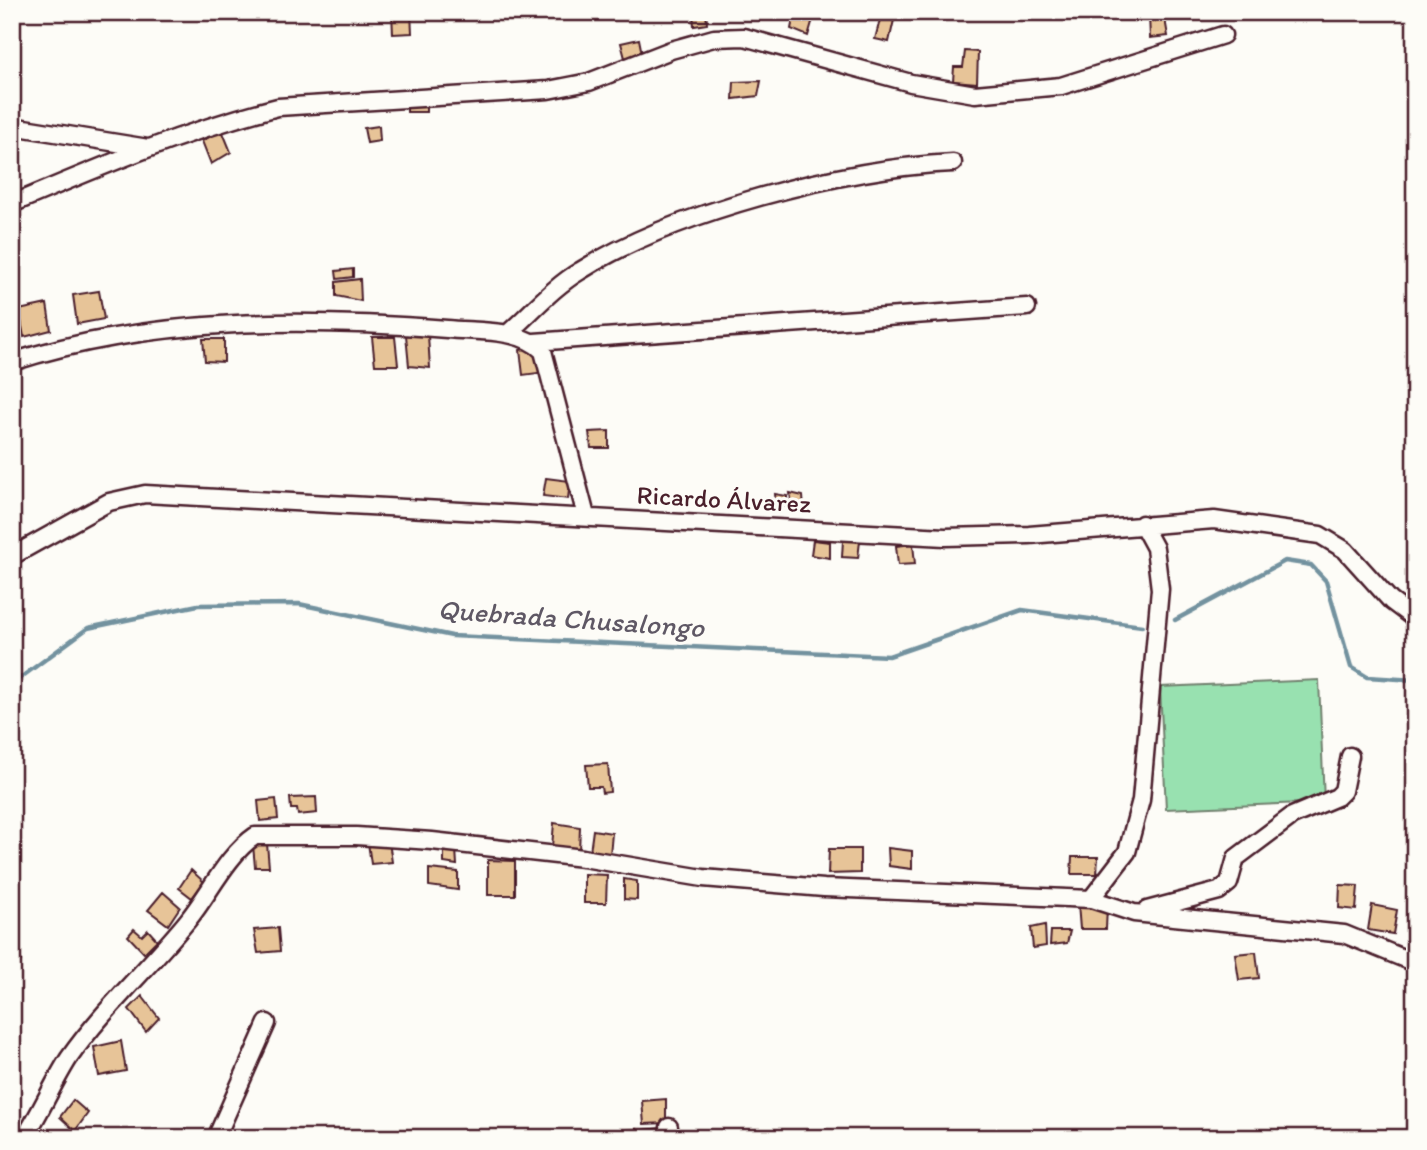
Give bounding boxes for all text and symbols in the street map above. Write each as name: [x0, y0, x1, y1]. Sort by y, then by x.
street label: Ricardo Álvarez: [636, 478, 812, 520]
water label: Quebrada Chusalongo: [437, 592, 706, 644]

